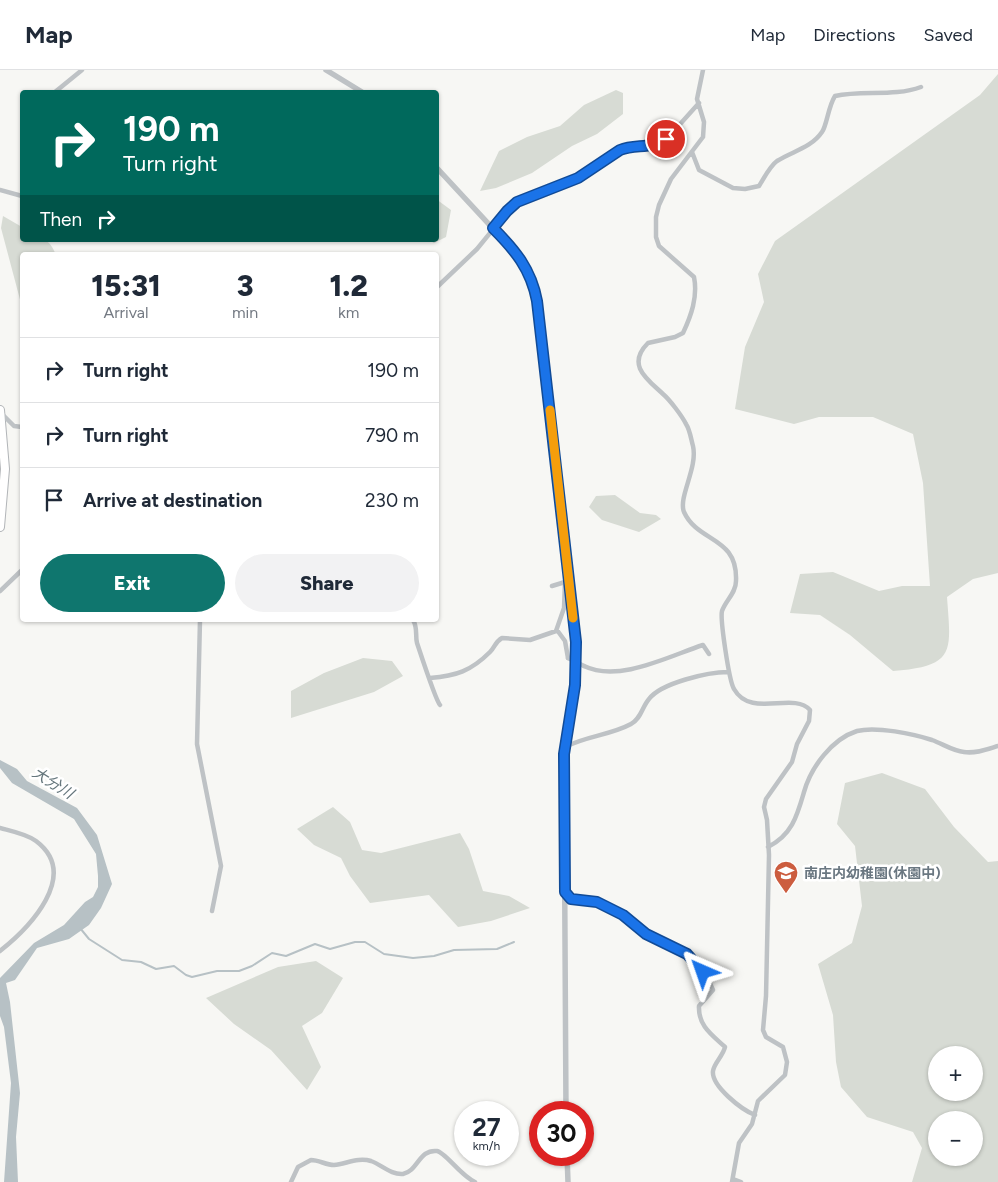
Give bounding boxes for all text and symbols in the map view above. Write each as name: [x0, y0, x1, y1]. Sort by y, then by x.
text: Map: [25, 20, 73, 49]
text: Map: [750, 24, 785, 46]
text: Directions: [813, 24, 895, 46]
text: Saved: [923, 24, 973, 46]
text: 190 m: [123, 108, 220, 150]
icon: right: [40, 110, 105, 175]
pin: [645, 118, 687, 160]
icon: arrive: [652, 125, 680, 153]
text: Turn right: [123, 150, 218, 177]
icon: right: [92, 205, 120, 233]
text: Then: [40, 208, 82, 231]
text: 15:31: [91, 267, 161, 304]
text: 3: [237, 267, 254, 304]
text: 1.2: [329, 267, 368, 304]
text: Arrival: [103, 303, 149, 322]
text: min: [232, 303, 258, 322]
text: km: [338, 303, 359, 322]
icon: right: [40, 356, 68, 384]
text: Turn right: [83, 359, 169, 382]
text: 190 m: [367, 359, 419, 382]
icon: right: [40, 421, 68, 449]
text: Turn right: [83, 424, 169, 447]
text: 790 m: [365, 424, 419, 447]
icon: arrive: [40, 486, 68, 514]
text: Arrive at destination: [83, 489, 262, 512]
text: 230 m: [365, 489, 419, 512]
button: Exit: [40, 554, 225, 612]
button: Share: [235, 554, 419, 612]
water label: 大分川: [29, 763, 79, 804]
school or university icon: 南庄内幼稚園(休園中): [773, 860, 799, 894]
place label: 南庄内幼稚園(休園中): [804, 865, 941, 882]
position arrow: [676, 945, 728, 997]
map controls: [928, 1046, 983, 1166]
button: +: [928, 1046, 983, 1101]
speed limit sign: 30: [529, 1101, 594, 1166]
button: −: [928, 1111, 983, 1166]
text: 27: [472, 1112, 501, 1142]
text: km/h: [473, 1139, 500, 1153]

